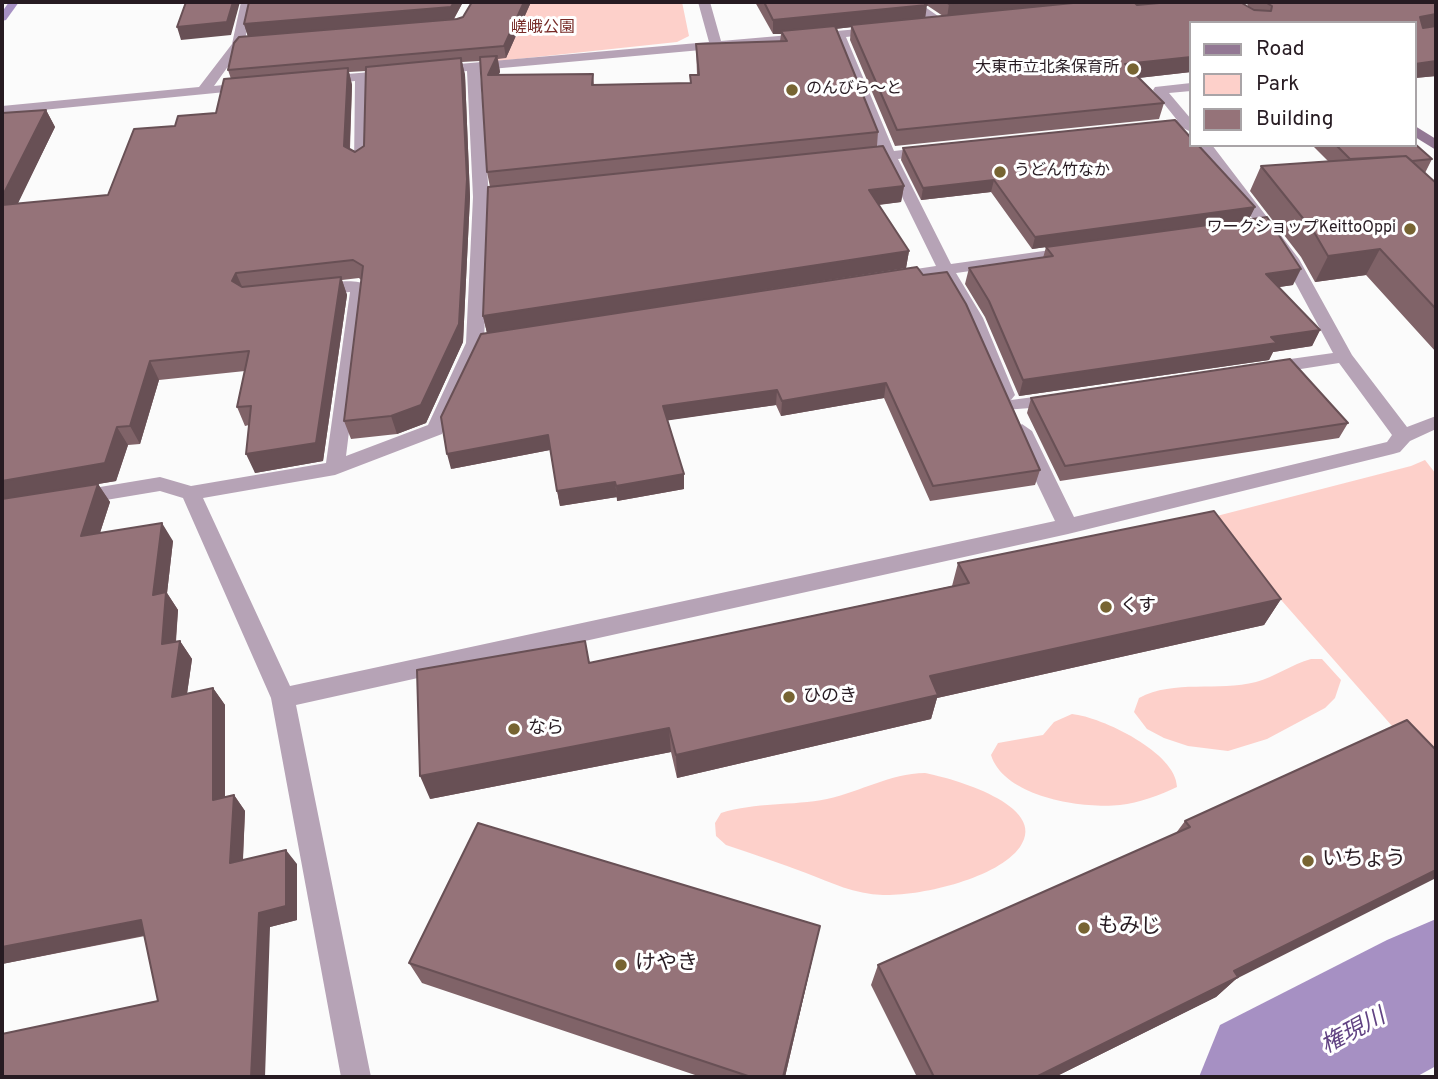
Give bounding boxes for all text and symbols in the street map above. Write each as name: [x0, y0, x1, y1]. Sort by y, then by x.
park label: 嵯峨公園: [511, 19, 575, 39]
legend: [1190, 21, 1417, 147]
text: Road: [1256, 36, 1305, 63]
place label: 大東市立北条保育所: [975, 59, 1119, 79]
marker: 大東市立北条保育所: [1125, 61, 1141, 77]
text: Park: [1256, 71, 1299, 98]
place label: のんびら～と: [806, 80, 902, 100]
marker: のんびら～と: [784, 82, 800, 98]
text: Building: [1256, 106, 1334, 133]
place label: うどん竹なか: [1014, 162, 1110, 182]
marker: うどん竹なか: [992, 164, 1008, 180]
place label: ワークショップKeittoOppi: [1207, 219, 1396, 239]
marker: ワークショップKeittoOppi: [1402, 221, 1418, 237]
place label: くす: [1120, 596, 1156, 618]
marker: くす: [1098, 599, 1114, 615]
place label: ひのき: [803, 686, 857, 708]
marker: ひのき: [781, 689, 797, 705]
place label: なら: [528, 718, 564, 740]
marker: なら: [506, 721, 522, 737]
place label: いちょう: [1322, 848, 1406, 874]
marker: いちょう: [1300, 853, 1316, 869]
place label: もみじ: [1098, 915, 1161, 941]
marker: もみじ: [1076, 920, 1092, 936]
place label: けやき: [635, 952, 698, 978]
marker: けやき: [613, 957, 629, 973]
water label: 権現川: [1317, 1005, 1391, 1061]

